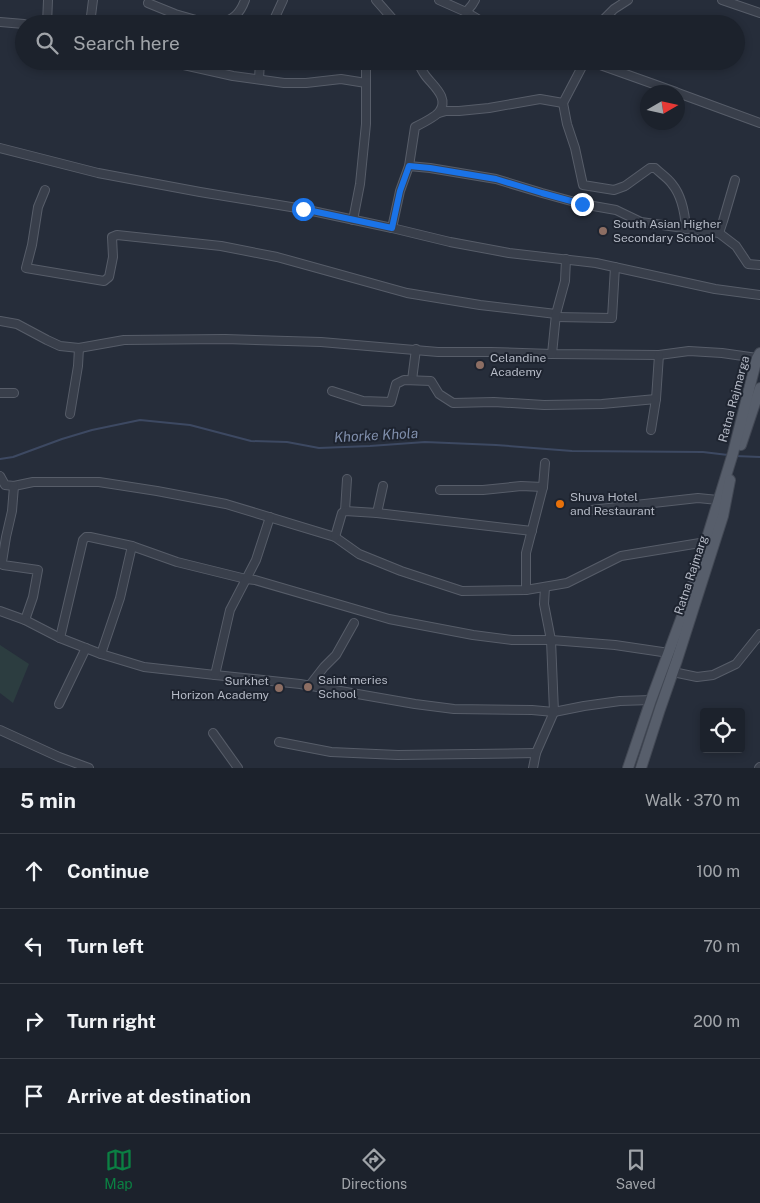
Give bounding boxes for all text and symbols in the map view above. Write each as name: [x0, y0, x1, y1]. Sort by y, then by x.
search box: [15, 15, 745, 70]
icon: search: [33, 29, 61, 57]
text: Search here: [73, 32, 180, 54]
north arrow: [640, 85, 685, 130]
route end: [571, 193, 594, 216]
route start: [292, 198, 315, 221]
place label: South Asian Higher Secondary School: [613, 217, 721, 245]
marker: South Asian Higher Secondary School: [597, 225, 609, 237]
place label: Celandine Academy: [490, 351, 546, 379]
street label: Ratna Rajmarga: [716, 354, 752, 444]
marker: Celandine Academy: [474, 359, 486, 371]
water label: Khorke Khola: [333, 425, 419, 445]
place label: Shuva Hotel and Restaurant: [570, 490, 655, 518]
marker: Shuva Hotel and Restaurant: [554, 498, 566, 510]
street label: Ratna Rajmarg: [672, 534, 710, 616]
place label: Saint meries School: [318, 673, 388, 701]
place label: Surkhet Horizon Academy: [171, 674, 270, 702]
marker: Saint meries School: [302, 681, 314, 693]
marker: Surkhet Horizon Academy: [273, 682, 285, 694]
map controls: [700, 708, 745, 753]
button: locate: [700, 708, 745, 753]
text: 5 min: [20, 788, 76, 813]
text: Walk · 370 m: [645, 791, 740, 810]
icon: ahead: [20, 857, 48, 885]
text: Continue: [67, 860, 149, 882]
text: 100 m: [696, 862, 740, 881]
icon: left: [20, 932, 48, 960]
text: Turn left: [67, 935, 144, 957]
text: 70 m: [703, 937, 740, 956]
icon: right: [20, 1007, 48, 1035]
text: Turn right: [67, 1010, 156, 1032]
text: 200 m: [693, 1012, 740, 1031]
icon: arrive: [20, 1082, 48, 1110]
text: Arrive at destination: [67, 1085, 251, 1107]
tab: Map: [104, 1146, 133, 1192]
tab: Directions: [341, 1146, 407, 1192]
tab: Saved: [616, 1146, 656, 1192]

